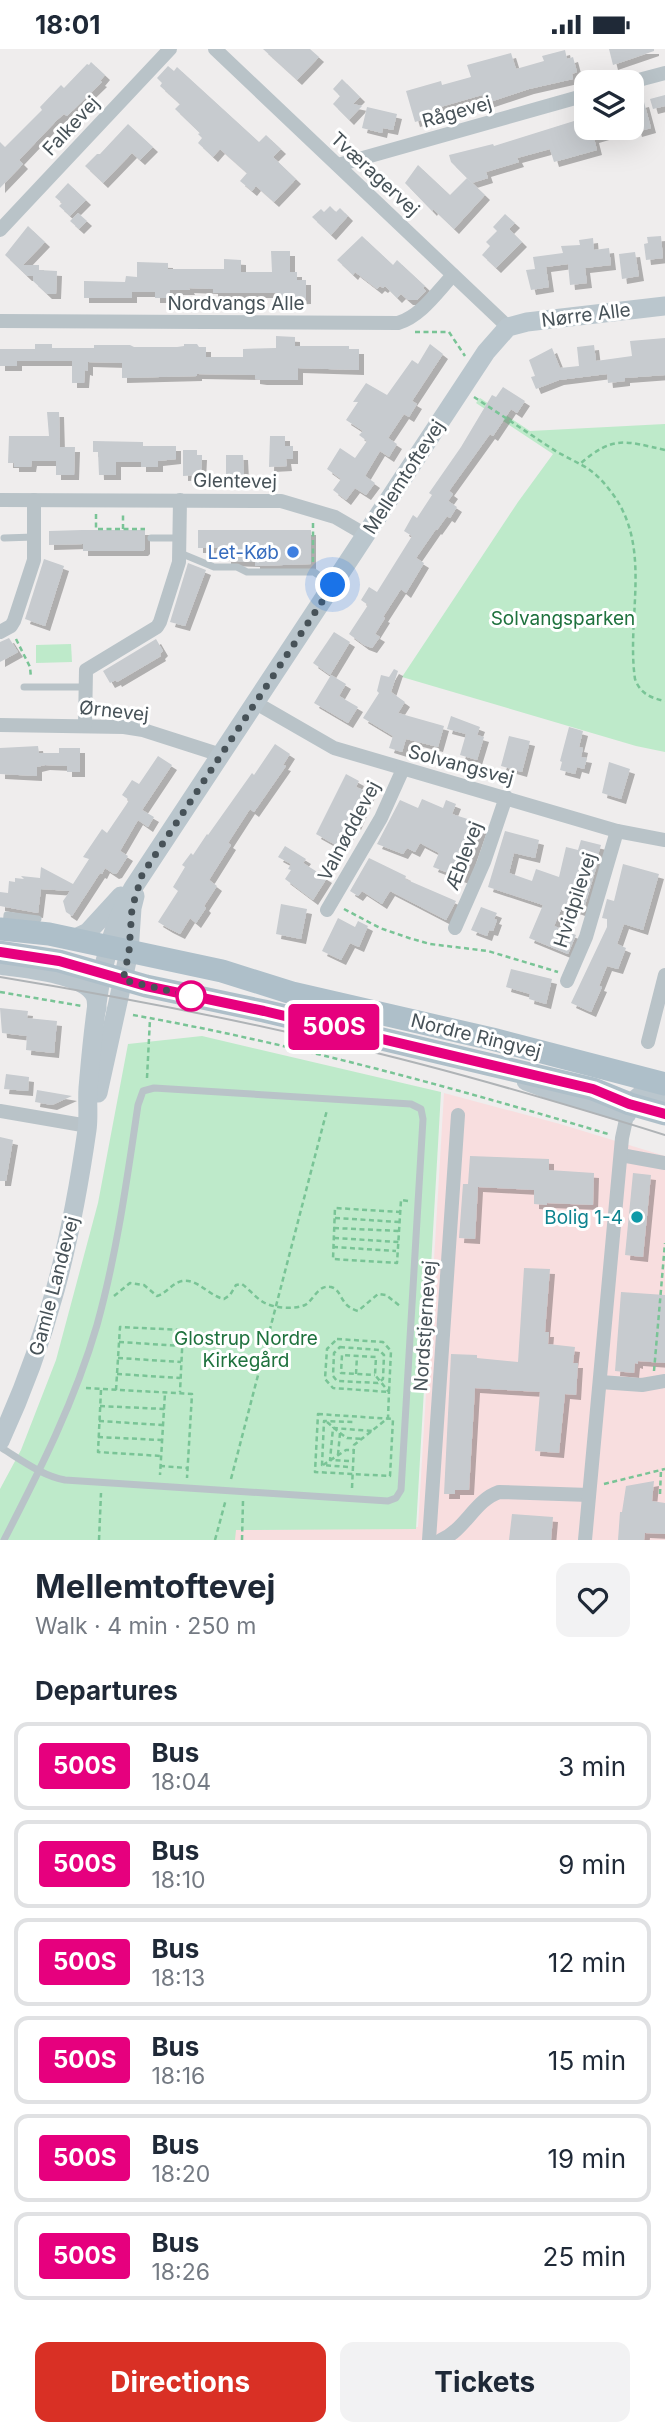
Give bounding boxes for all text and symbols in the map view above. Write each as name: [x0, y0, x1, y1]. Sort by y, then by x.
text: 18:01: [35, 9, 101, 40]
map controls: [574, 70, 644, 140]
button: layers: [574, 70, 644, 140]
street label: Rågevej: [420, 91, 494, 133]
street label: Falkevej: [38, 92, 104, 160]
street label: Tværagervej: [326, 127, 424, 221]
street label: Nordvangs Alle: [167, 292, 305, 315]
street label: Nørre Alle: [540, 298, 632, 332]
street label: Mellemtoftevej: [358, 416, 450, 538]
street label: Glentevej: [193, 469, 277, 493]
place label: Let-Køb: [208, 541, 279, 564]
marker: Let-Køb: [285, 544, 301, 560]
your location: [315, 567, 350, 602]
park label: Solvangsparken: [491, 607, 635, 630]
street label: Ørnevej: [78, 696, 150, 726]
street label: Solvangsvej: [406, 740, 516, 790]
street label: Valnøddevej: [313, 777, 385, 885]
street label: Æblevej: [440, 818, 488, 894]
street label: Hvidpilevej: [549, 850, 601, 950]
unlabelled marker: [176, 981, 206, 1011]
line badge: 500S: [285, 1004, 383, 1050]
street label: Nordre Ringvej: [409, 1009, 543, 1063]
text: 500S: [302, 1012, 366, 1041]
place label: Bolig 1-4: [544, 1206, 623, 1229]
marker: Bolig 1-4: [629, 1209, 645, 1225]
street label: Gamle Landevej: [24, 1214, 84, 1358]
street label: Nordstjernevej: [409, 1260, 441, 1392]
park label: Glostrup Nordre Kirkegård: [174, 1327, 318, 1372]
button: heart: [556, 1563, 630, 1637]
text: Mellemtoftevej: [35, 1566, 276, 1606]
text: Walk · 4 min · 250 m: [35, 1612, 257, 1640]
text: Departures: [35, 1675, 178, 1706]
text: Bus: [151, 1737, 199, 1768]
text: 500S: [53, 1751, 116, 1780]
text: 3 min: [558, 1751, 626, 1782]
text: 18:04: [151, 1768, 211, 1796]
text: Bus: [151, 1835, 199, 1866]
text: 500S: [53, 1849, 116, 1878]
text: 9 min: [558, 1849, 626, 1880]
text: 18:10: [151, 1866, 206, 1894]
text: Bus: [151, 1933, 199, 1964]
text: 500S: [53, 1947, 116, 1976]
text: 12 min: [548, 1947, 626, 1978]
text: 18:13: [151, 1964, 205, 1992]
text: Bus: [151, 2031, 199, 2062]
text: 500S: [53, 2045, 116, 2074]
text: 15 min: [548, 2045, 626, 2076]
text: 18:16: [151, 2062, 205, 2090]
text: Bus: [151, 2129, 199, 2160]
text: 500S: [53, 2143, 116, 2172]
text: 19 min: [548, 2143, 626, 2174]
text: 18:20: [151, 2160, 210, 2188]
text: Bus: [151, 2227, 199, 2258]
text: 500S: [53, 2241, 116, 2270]
text: 25 min: [543, 2241, 626, 2272]
text: 18:26: [151, 2258, 210, 2286]
button: Directions: [35, 2342, 326, 2422]
button: Tickets: [340, 2342, 630, 2422]

